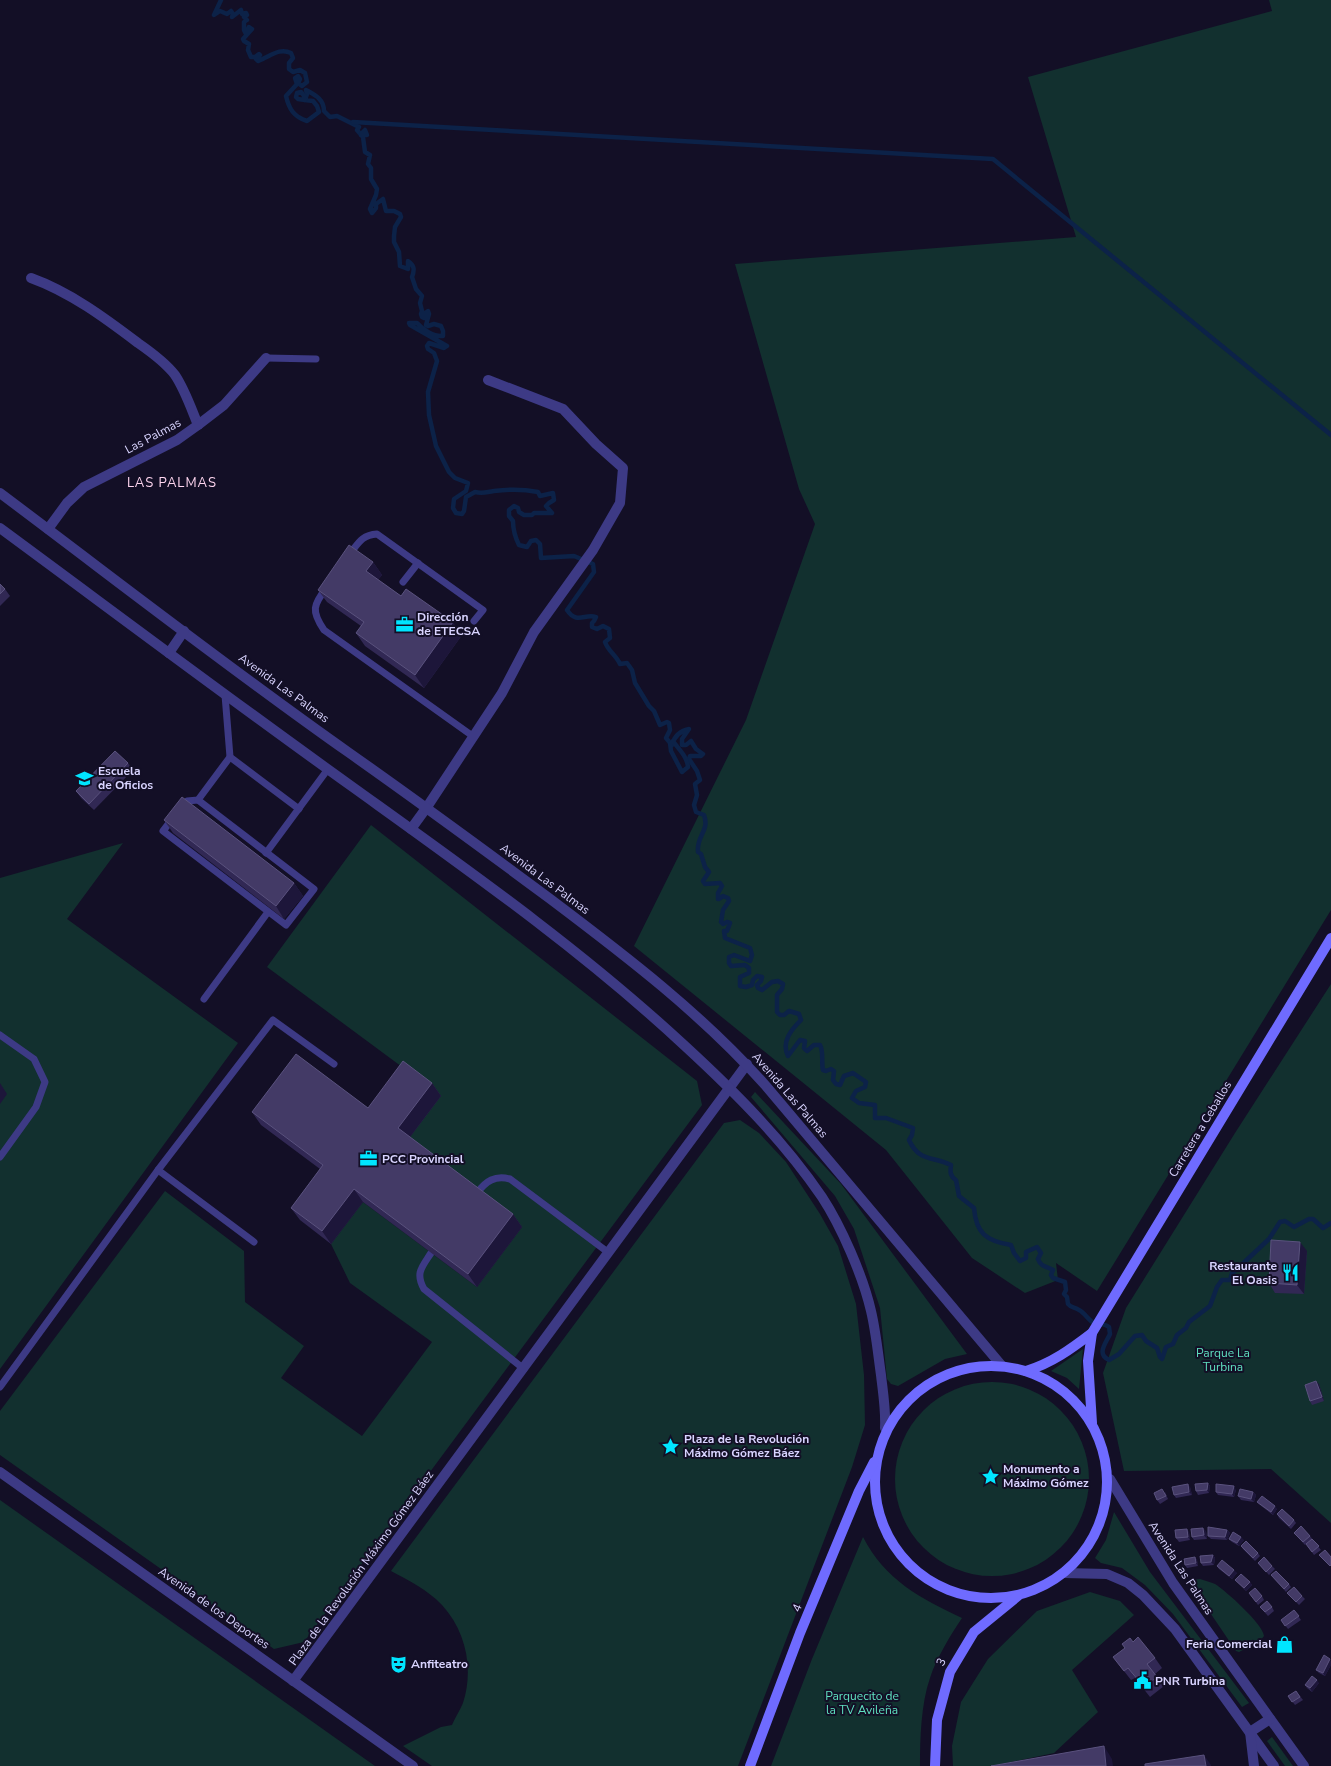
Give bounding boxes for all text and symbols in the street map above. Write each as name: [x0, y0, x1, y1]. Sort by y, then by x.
street label: Las Palmas: [122, 414, 184, 457]
district label: LAS PALMAS: [127, 474, 217, 492]
place label: Dirección de ETECSA: [417, 609, 480, 639]
office icon: Dirección de ETECSA: [394, 614, 414, 634]
street label: Avenida Las Palmas: [235, 650, 333, 726]
place label: Escuela de Oficios: [98, 763, 153, 793]
school or university icon: Escuela de Oficios: [75, 768, 95, 788]
street label: Avenida Las Palmas: [497, 840, 593, 918]
street label: Avenida Las Palmas: [748, 1049, 832, 1141]
street label: Carretera a Ceballos: [1165, 1078, 1235, 1180]
office icon: PCC Provincial: [359, 1149, 379, 1169]
place label: PCC Provincial: [382, 1151, 464, 1167]
place label: Restaurante El Oasis: [1209, 1258, 1277, 1288]
restaurant icon: Restaurante El Oasis: [1280, 1263, 1300, 1283]
park label: Parque La Turbina: [1196, 1345, 1250, 1375]
place label: Plaza de la Revolución Máximo Gómez Báez: [684, 1431, 809, 1461]
place icon: Plaza de la Revolución Máximo Gómez Báez: [661, 1436, 681, 1456]
place label: Monumento a Máximo Gómez: [1003, 1461, 1089, 1491]
place icon: Monumento a Máximo Gómez: [980, 1466, 1000, 1486]
street label: Plaza de la Revolución Máximo Gómez Báez: [285, 1467, 437, 1669]
street label: Avenida Las Palmas: [1145, 1518, 1217, 1618]
street label: Avenida de los Deportes: [155, 1564, 273, 1653]
street label: 4: [788, 1602, 806, 1614]
shop icon: Feria Comercial: [1275, 1634, 1295, 1654]
place label: Feria Comercial: [1186, 1636, 1272, 1652]
theatre icon: Anfiteatro: [388, 1654, 408, 1674]
street label: 3: [932, 1655, 950, 1669]
place label: Anfiteatro: [411, 1656, 468, 1672]
public building icon: PNR Turbina: [1132, 1671, 1152, 1691]
place label: PNR Turbina: [1155, 1673, 1225, 1689]
park label: Parquecito de la TV Avileña: [825, 1688, 899, 1718]

